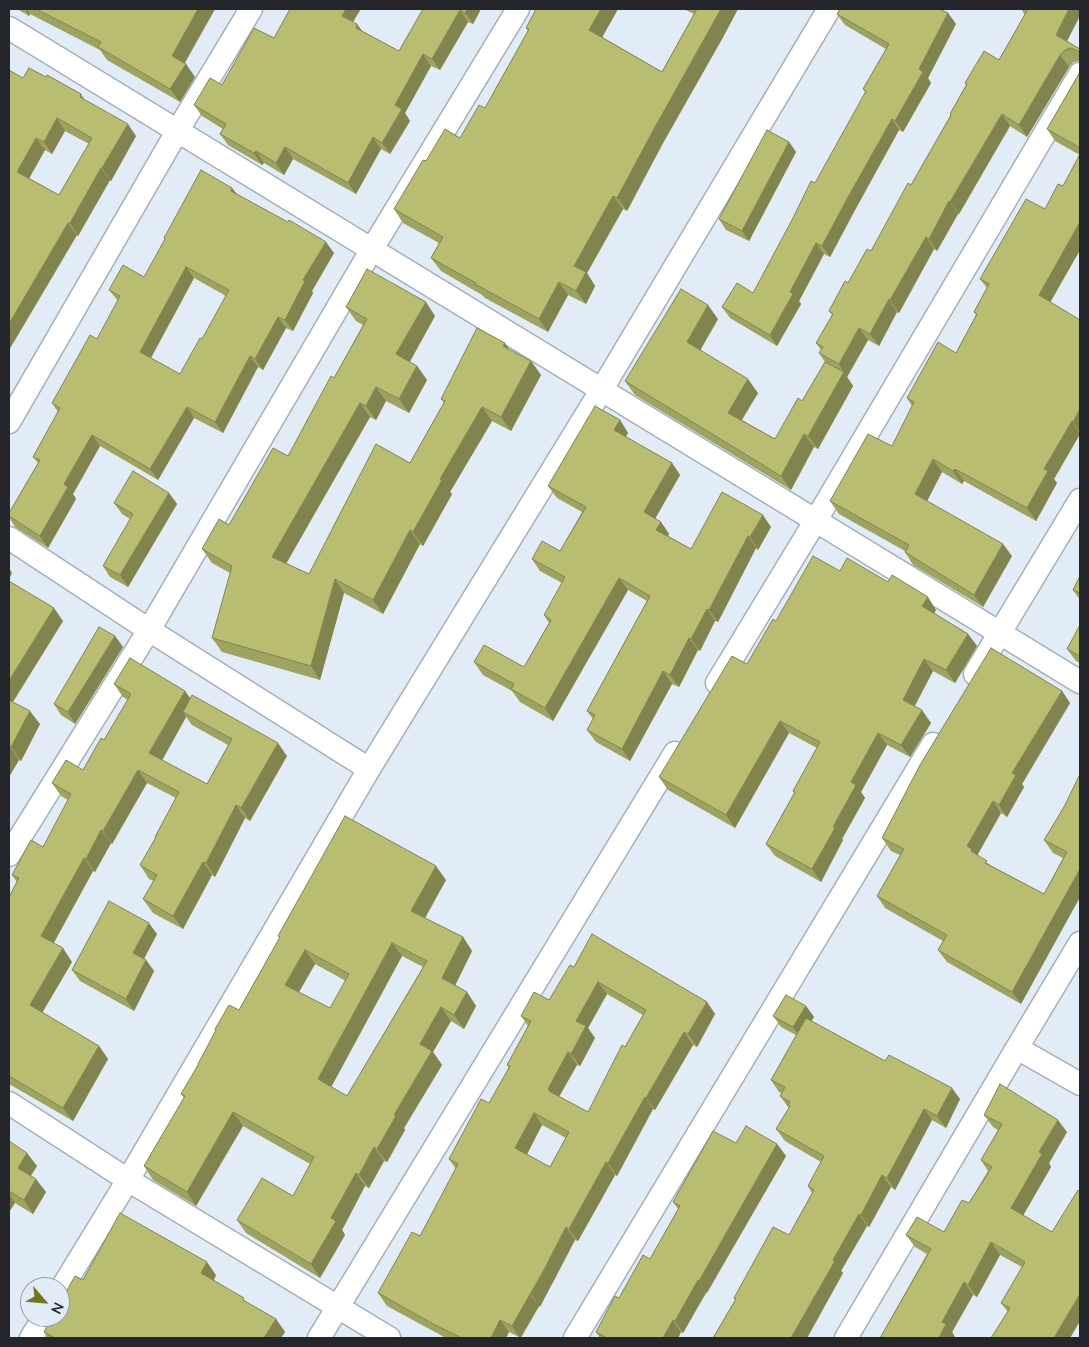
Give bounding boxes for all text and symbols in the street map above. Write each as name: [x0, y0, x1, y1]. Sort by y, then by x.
north arrow: [20, 1277, 70, 1327]
text: N: [47, 1300, 68, 1317]

